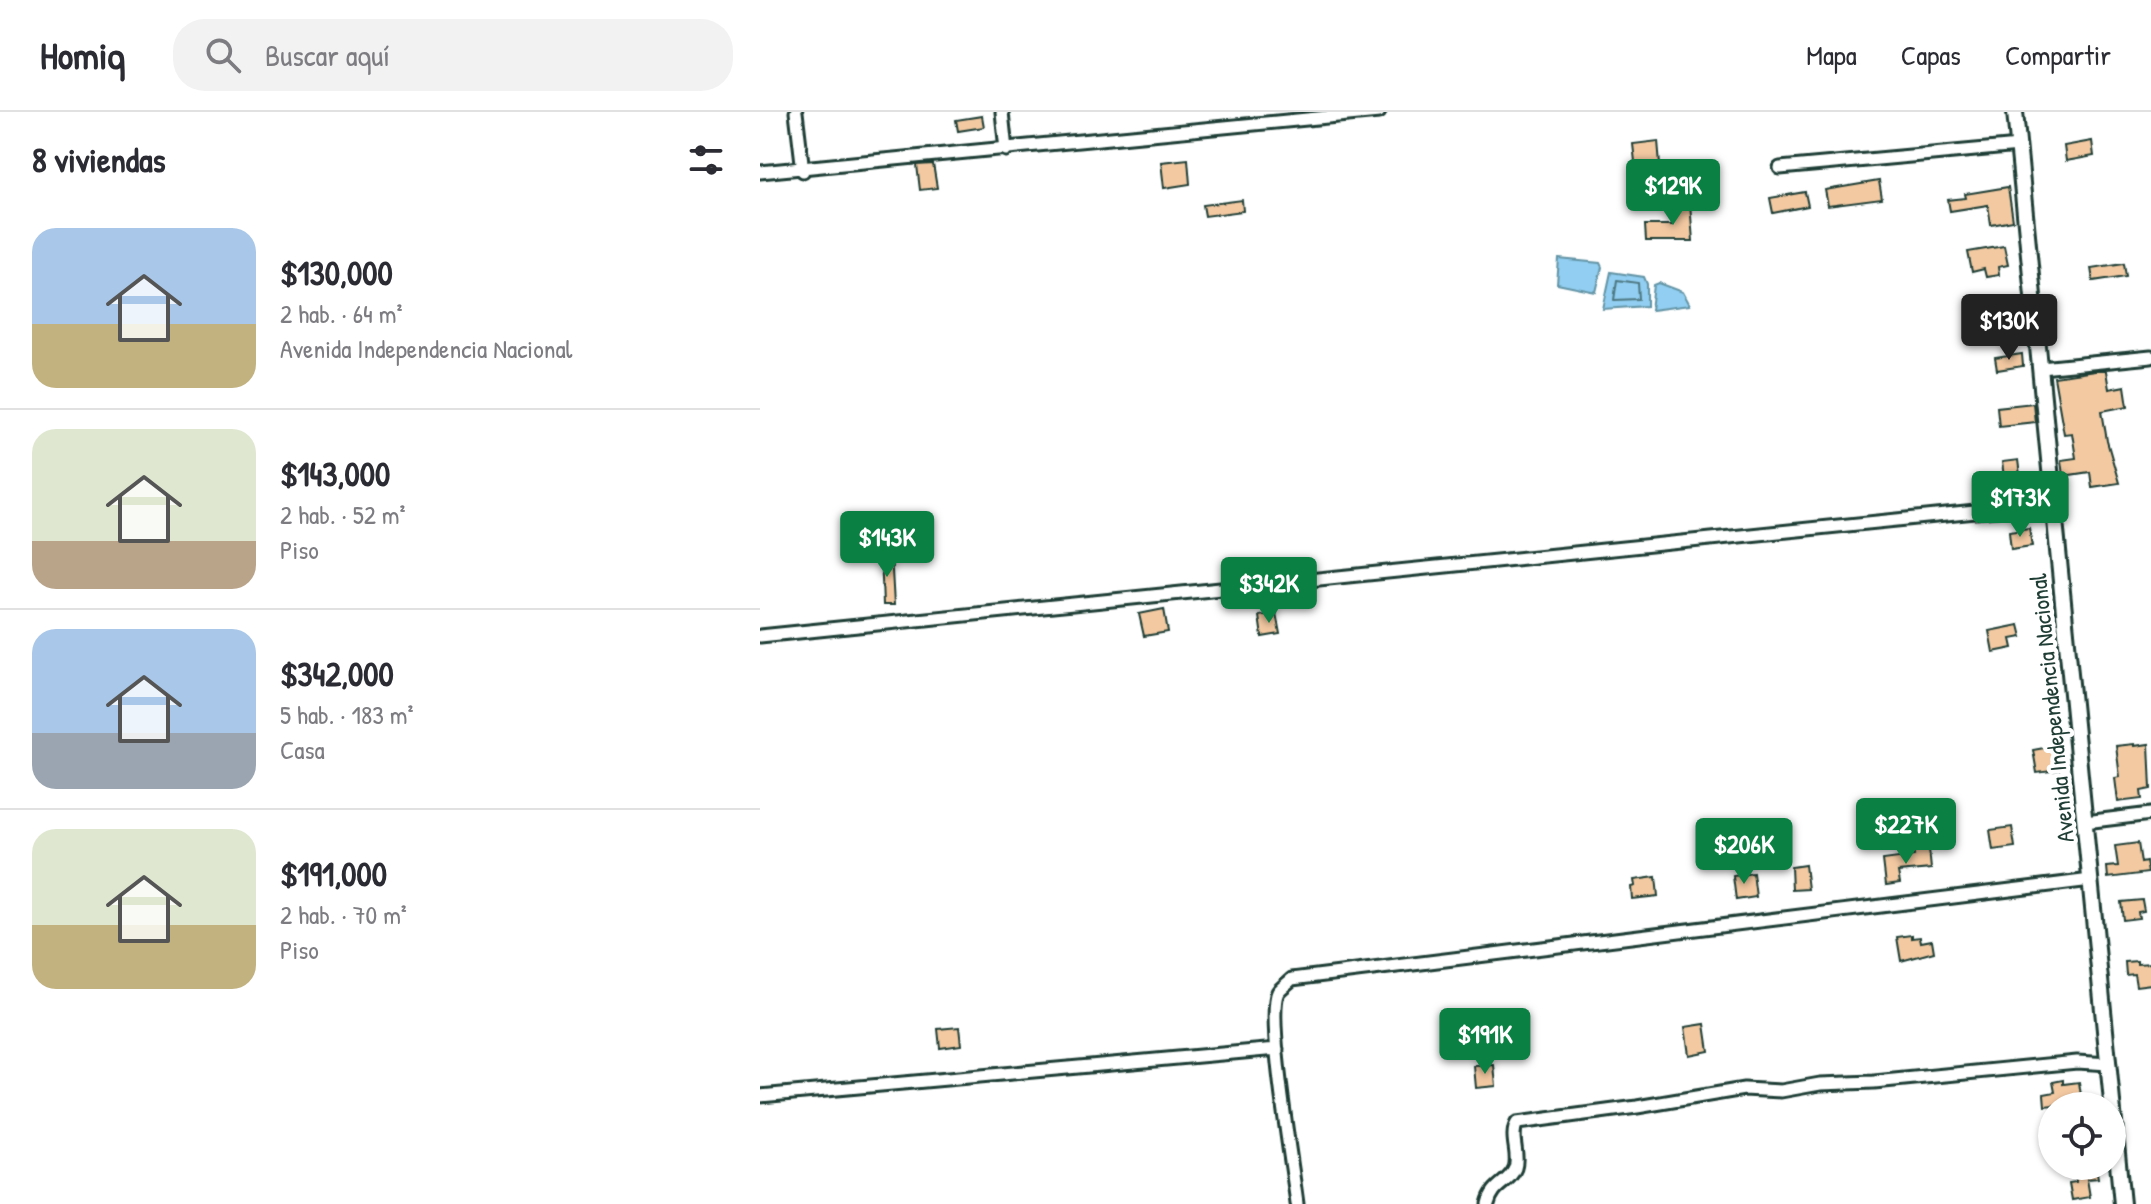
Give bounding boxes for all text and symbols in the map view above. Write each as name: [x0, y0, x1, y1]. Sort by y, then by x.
search box: [173, 19, 733, 91]
text: Homiq: [40, 29, 125, 81]
icon: search: [201, 33, 245, 77]
text: Buscar aquí: [265, 35, 390, 75]
text: Mapa: [1806, 36, 1857, 74]
text: Capas: [1901, 36, 1961, 74]
text: Compartir: [2005, 36, 2111, 74]
text: 8 viviendas: [32, 137, 166, 183]
icon: filters: [684, 138, 728, 182]
pin: $129K: [1617, 159, 1729, 227]
text: $129K: [1644, 167, 1702, 202]
text: $130,000: [280, 250, 393, 296]
icon: home: [96, 260, 192, 356]
pin: $130K: [1953, 294, 2065, 362]
text: 2 hab. · 64 m²: [280, 296, 402, 331]
text: $130K: [1979, 302, 2039, 337]
text: Avenida Independencia Nacional: [280, 331, 573, 366]
text: $143,000: [280, 451, 390, 497]
icon: home: [96, 461, 192, 557]
pin: $173K: [1964, 471, 2076, 539]
text: $173K: [1990, 479, 2050, 514]
text: 2 hab. · 52 m²: [280, 497, 406, 532]
pin: $143K: [831, 511, 943, 579]
text: $143K: [858, 519, 916, 554]
text: Piso: [280, 532, 319, 567]
pin: $342K: [1213, 557, 1325, 625]
text: $342K: [1239, 565, 1299, 600]
street label: Avenida Independencia Nacional: [2021, 572, 2081, 844]
text: $342,000: [280, 651, 394, 697]
icon: home: [96, 661, 192, 757]
text: 5 hab. · 183 m²: [280, 697, 414, 732]
text: Casa: [280, 732, 325, 767]
pin: $227K: [1850, 798, 1962, 866]
text: $227K: [1874, 806, 1938, 841]
pin: $206K: [1688, 818, 1800, 886]
text: $206K: [1714, 826, 1774, 861]
text: $191,000: [280, 851, 387, 897]
icon: home: [96, 861, 192, 957]
text: 2 hab. · 70 m²: [280, 897, 407, 932]
text: Piso: [280, 932, 319, 967]
pin: $191K: [1429, 1008, 1541, 1076]
text: $191K: [1457, 1016, 1513, 1051]
map controls: [2038, 1092, 2126, 1180]
button: locate: [2038, 1092, 2126, 1180]

